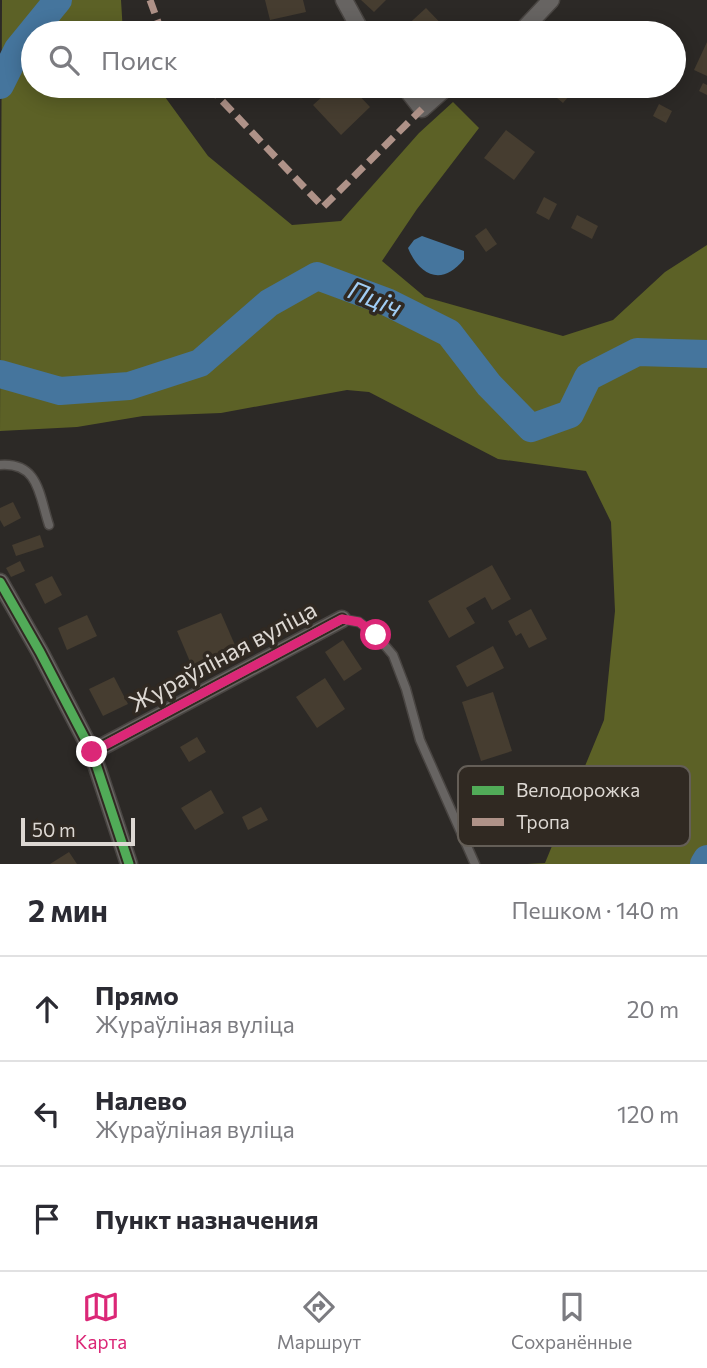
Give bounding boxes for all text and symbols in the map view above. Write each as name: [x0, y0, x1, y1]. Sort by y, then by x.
search box: [21, 21, 686, 98]
icon: search: [45, 41, 83, 79]
text: Поиск: [101, 44, 178, 75]
water label: Пціч: [344, 273, 407, 322]
street label: Жураўліная вуліца: [124, 594, 321, 717]
route start: [360, 619, 391, 650]
route end: [76, 736, 107, 767]
legend: [458, 766, 690, 846]
text: Велодорожка: [516, 778, 640, 801]
text: Тропа: [516, 810, 570, 833]
scale bar: [21, 815, 135, 847]
text: 50 m: [32, 818, 76, 841]
text: 2 мин: [28, 891, 108, 928]
text: Пешком · 140 m: [511, 896, 679, 924]
text: Прямо: [95, 979, 179, 1010]
icon: ahead: [28, 990, 66, 1028]
text: 20 m: [627, 995, 679, 1023]
text: Жураўліная вуліца: [95, 1010, 295, 1038]
text: Налево: [95, 1084, 187, 1115]
icon: left: [28, 1095, 66, 1133]
text: 120 m: [617, 1100, 679, 1128]
text: Жураўліная вуліца: [95, 1115, 295, 1143]
icon: arrive: [28, 1200, 66, 1238]
text: Пункт назначения: [95, 1203, 319, 1234]
tab: Карта: [75, 1288, 127, 1353]
tab: Маршрут: [277, 1288, 361, 1353]
tab: Сохранённые: [511, 1288, 632, 1353]

